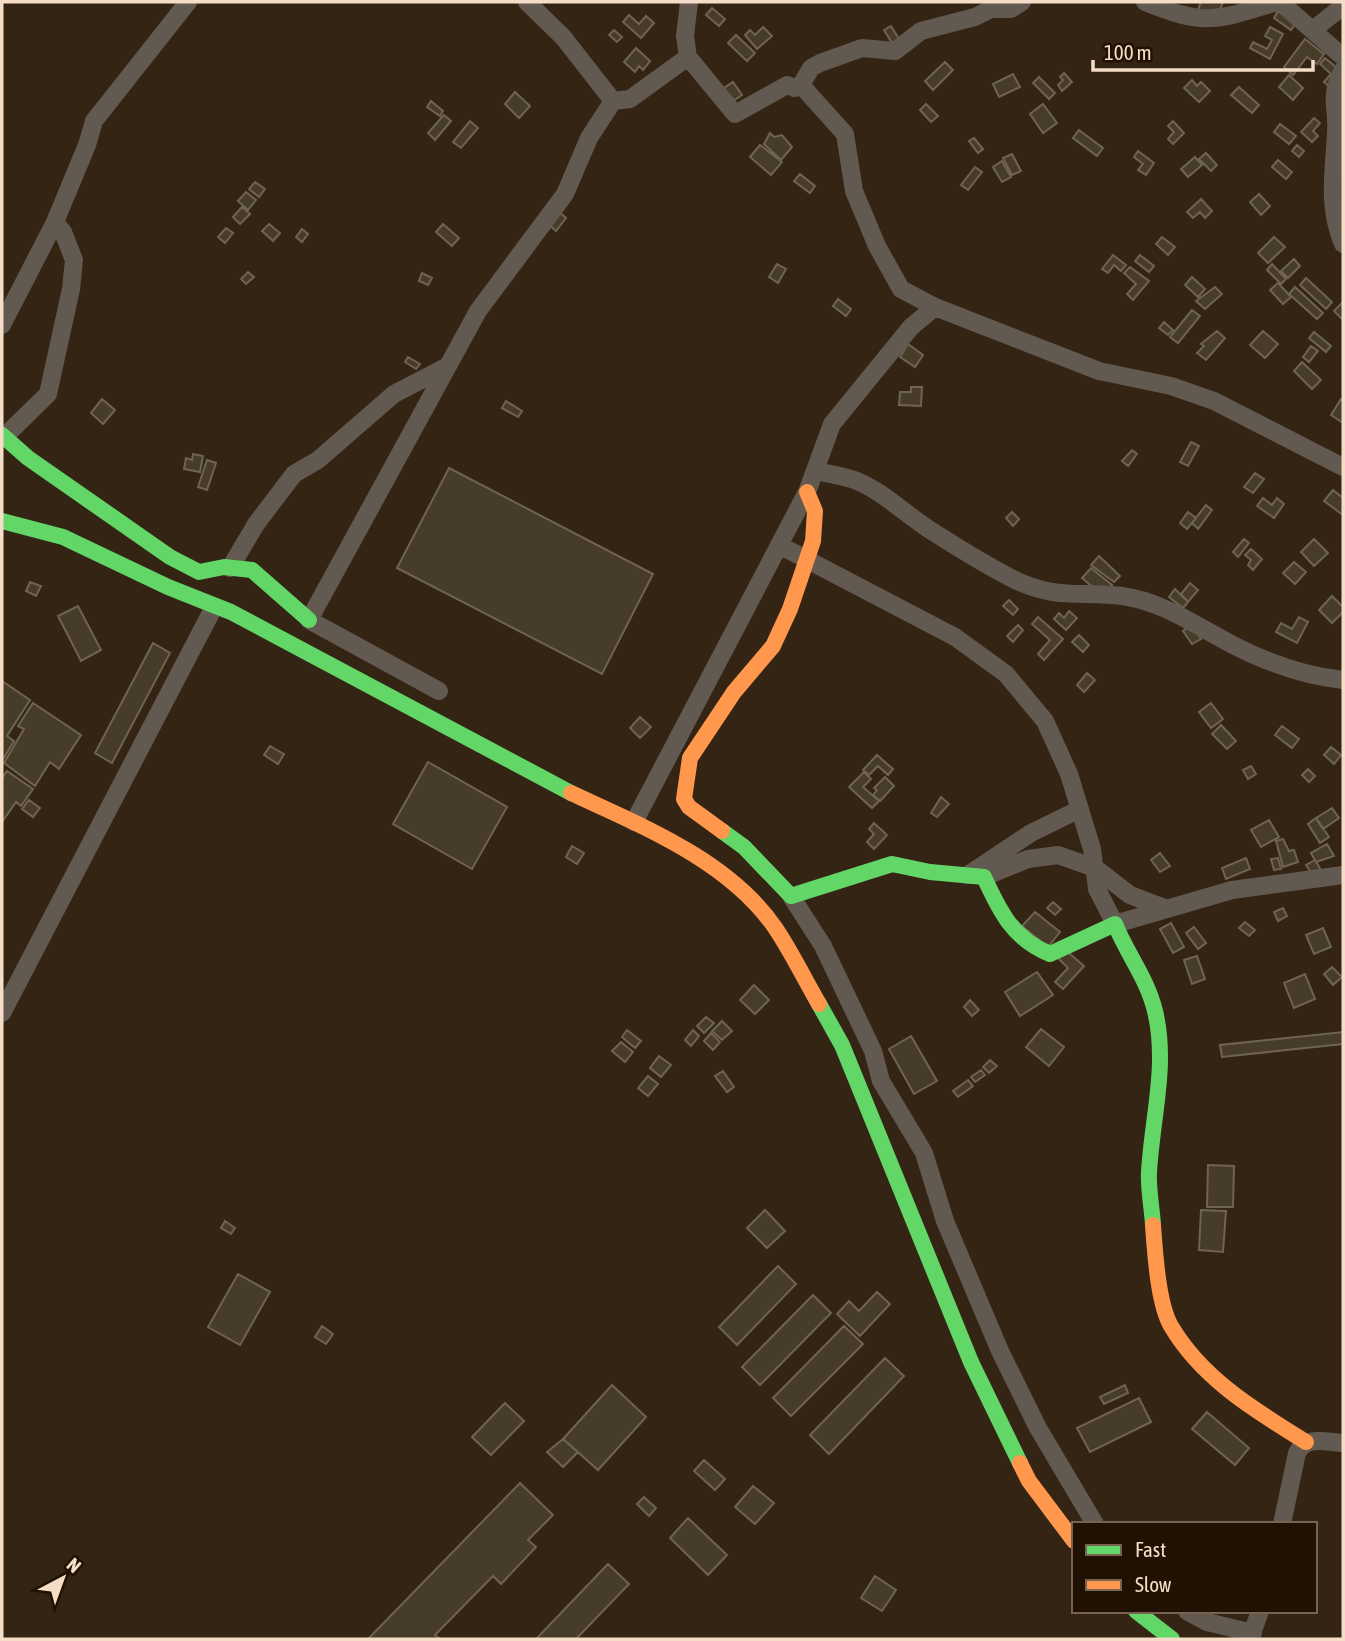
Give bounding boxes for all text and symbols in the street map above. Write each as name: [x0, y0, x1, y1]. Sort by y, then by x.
scale bar: [1093, 28, 1314, 72]
text: 100 m: [1104, 40, 1152, 64]
legend: [1072, 1522, 1317, 1613]
text: Fast: [1135, 1537, 1166, 1561]
north arrow: [28, 1543, 98, 1613]
text: N: [63, 1553, 86, 1577]
text: Slow: [1135, 1572, 1172, 1596]

